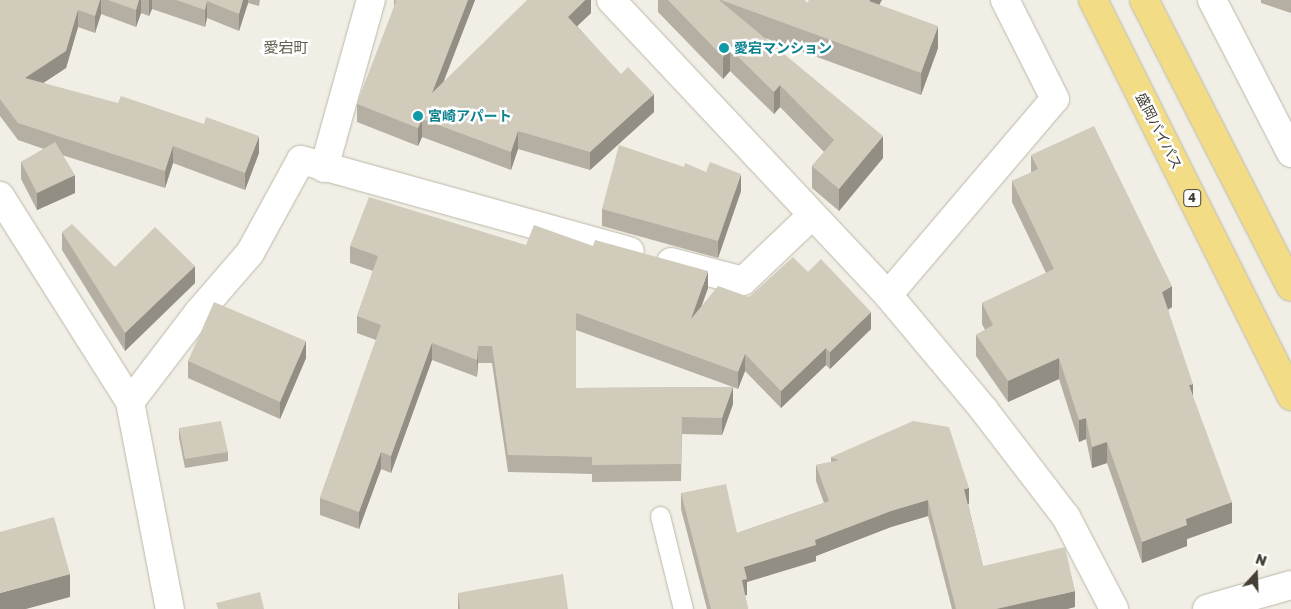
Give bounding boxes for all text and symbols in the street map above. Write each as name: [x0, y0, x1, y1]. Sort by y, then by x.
district label: 愛宕町: [264, 39, 308, 57]
place label: 愛宕マンション: [734, 40, 832, 56]
marker: 愛宕マンション: [718, 42, 730, 54]
street label: 盛岡バイパス: [1132, 90, 1186, 172]
place label: 宮崎アパート: [428, 108, 512, 124]
marker: 宮崎アパート: [412, 110, 424, 122]
road number: 4: [1183, 188, 1201, 208]
north arrow: [1231, 549, 1281, 599]
text: N: [1253, 550, 1269, 569]

